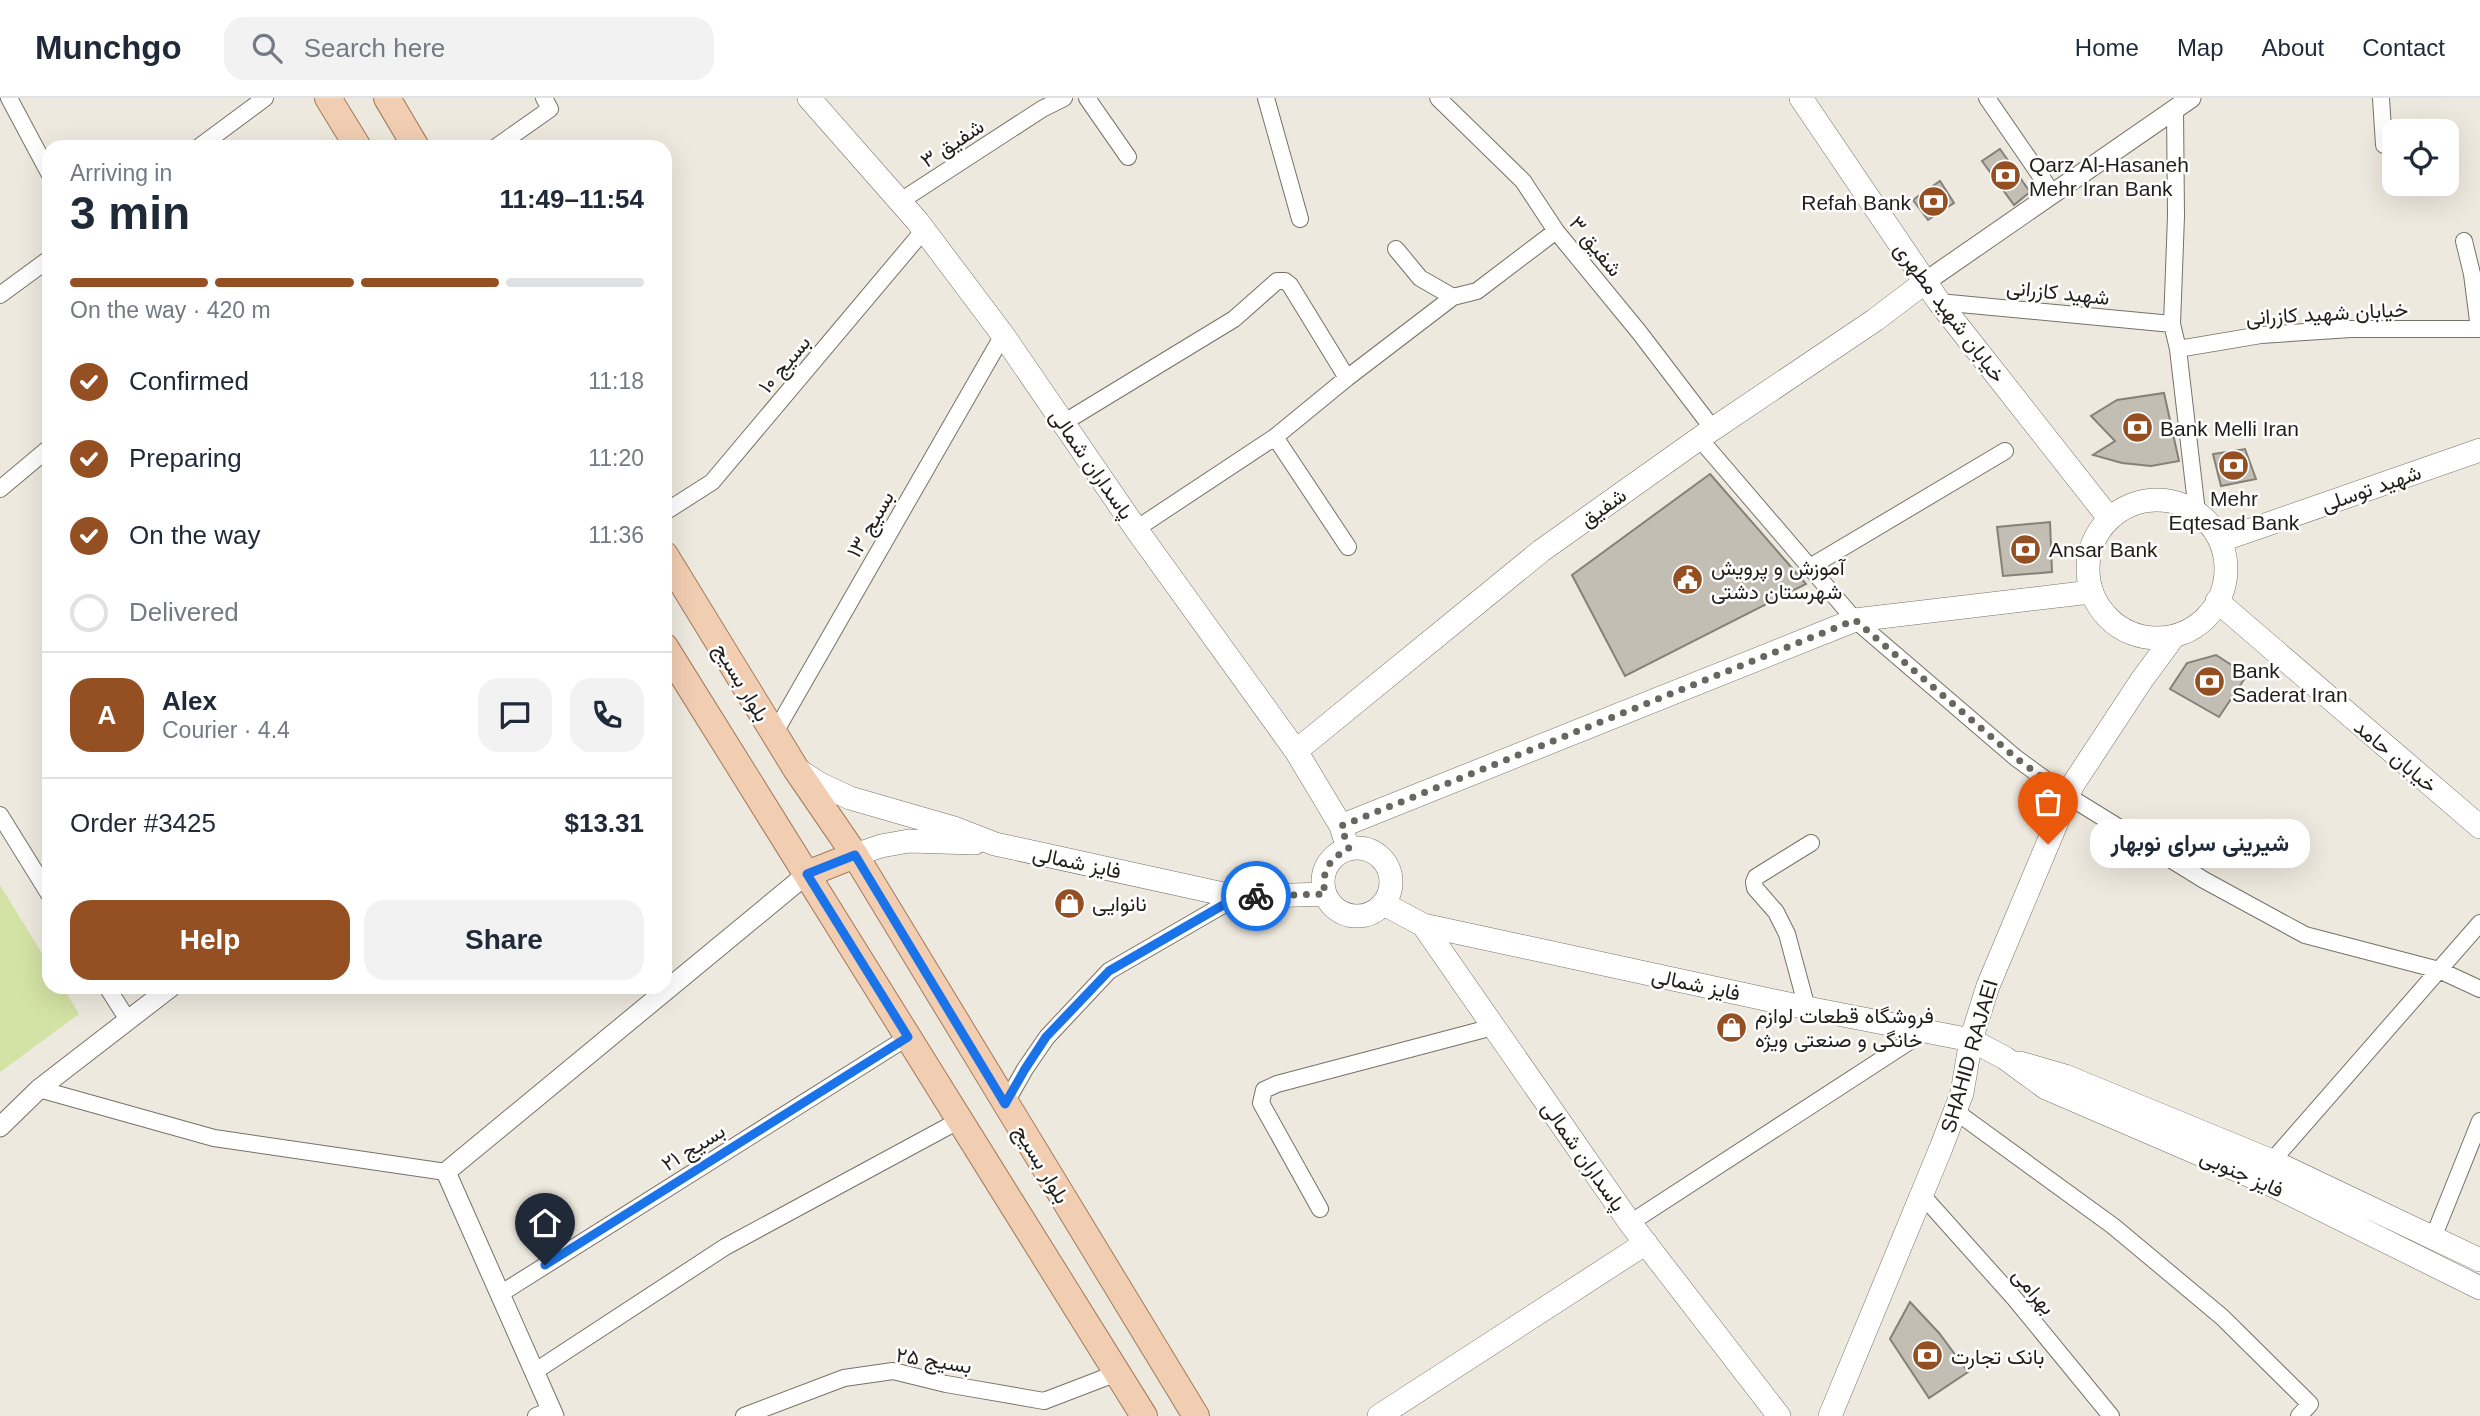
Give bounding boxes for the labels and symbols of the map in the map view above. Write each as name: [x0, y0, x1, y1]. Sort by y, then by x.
street label: شفیق ۳: [916, 114, 988, 173]
place label: Qarz Al-Hasaneh Mehr Iran Bank: [2029, 153, 2189, 200]
bank icon: Qarz Al-Hasaneh Mehr Iran Bank: [1989, 159, 2023, 193]
bank icon: Refah Bank: [1917, 185, 1951, 219]
place label: Refah Bank: [1801, 191, 1911, 214]
street label: شفیق ۳: [1564, 211, 1627, 281]
street label: خیابان شهید مطهری: [1888, 237, 2010, 388]
street label: شهید کازرانی: [2005, 275, 2111, 311]
street label: خیابان شهید کازرانی: [2245, 297, 2409, 331]
street label: بسیج ۱۰: [753, 331, 817, 399]
street label: پاسداران شمالی: [1043, 405, 1138, 525]
bank icon: Bank Melli Iran: [2120, 411, 2154, 445]
place label: Bank Melli Iran: [2160, 417, 2299, 440]
bank icon: Mehr Eqtesad Bank: [2217, 449, 2251, 483]
street label: شهید توسلی: [2318, 460, 2425, 518]
street label: شفیق: [1576, 483, 1631, 532]
street label: بسیج ۱۳: [842, 487, 901, 563]
place label: Mehr Eqtesad Bank: [2169, 487, 2300, 534]
bank icon: Ansar Bank: [2009, 532, 2043, 566]
place label: Ansar Bank: [2049, 538, 2158, 561]
place label: آموزش و پرویش شهرستان دشتی: [1711, 556, 1847, 605]
public building icon: آموزش و پرویش شهرستان دشتی: [1671, 562, 1705, 596]
street label: بلوار بسیج: [707, 639, 774, 727]
place label: Bank Saderat Iran: [2232, 659, 2348, 706]
bank icon: Bank Saderat Iran: [2192, 665, 2226, 699]
street label: خیابان حامد: [2349, 715, 2442, 798]
pin: [2018, 772, 2078, 844]
callout: شیرینی سرای نوبهار: [2090, 820, 2310, 868]
street label: فایز شمالی: [1030, 841, 1123, 885]
courier: [1221, 861, 1291, 931]
shop icon: نانوایی: [1052, 886, 1086, 920]
place label: نانوایی: [1092, 892, 1147, 917]
street label: فایز شمالی: [1649, 963, 1742, 1007]
street label: SHAHID RAJAEI: [1936, 977, 2002, 1135]
place label: فروشگاه قطعات لوازم خانگی و صنعتی ویژه: [1755, 1004, 1934, 1053]
shop icon: فروشگاه قطعات لوازم خانگی و صنعتی ویژه: [1715, 1010, 1749, 1044]
street label: پاسداران شمالی: [1535, 1097, 1630, 1217]
street label: بسیج ۲۱: [657, 1119, 730, 1178]
street label: بلوار بسیج: [1007, 1121, 1074, 1209]
street label: فایز جنوبی: [2196, 1144, 2287, 1203]
pin: [515, 1193, 575, 1265]
street label: بهرامی: [2006, 1263, 2060, 1320]
bank icon: بانک تجارت: [1911, 1339, 1945, 1373]
street label: بسیج ۲۵: [894, 1343, 974, 1380]
place label: بانک تجارت: [1951, 1345, 2044, 1370]

